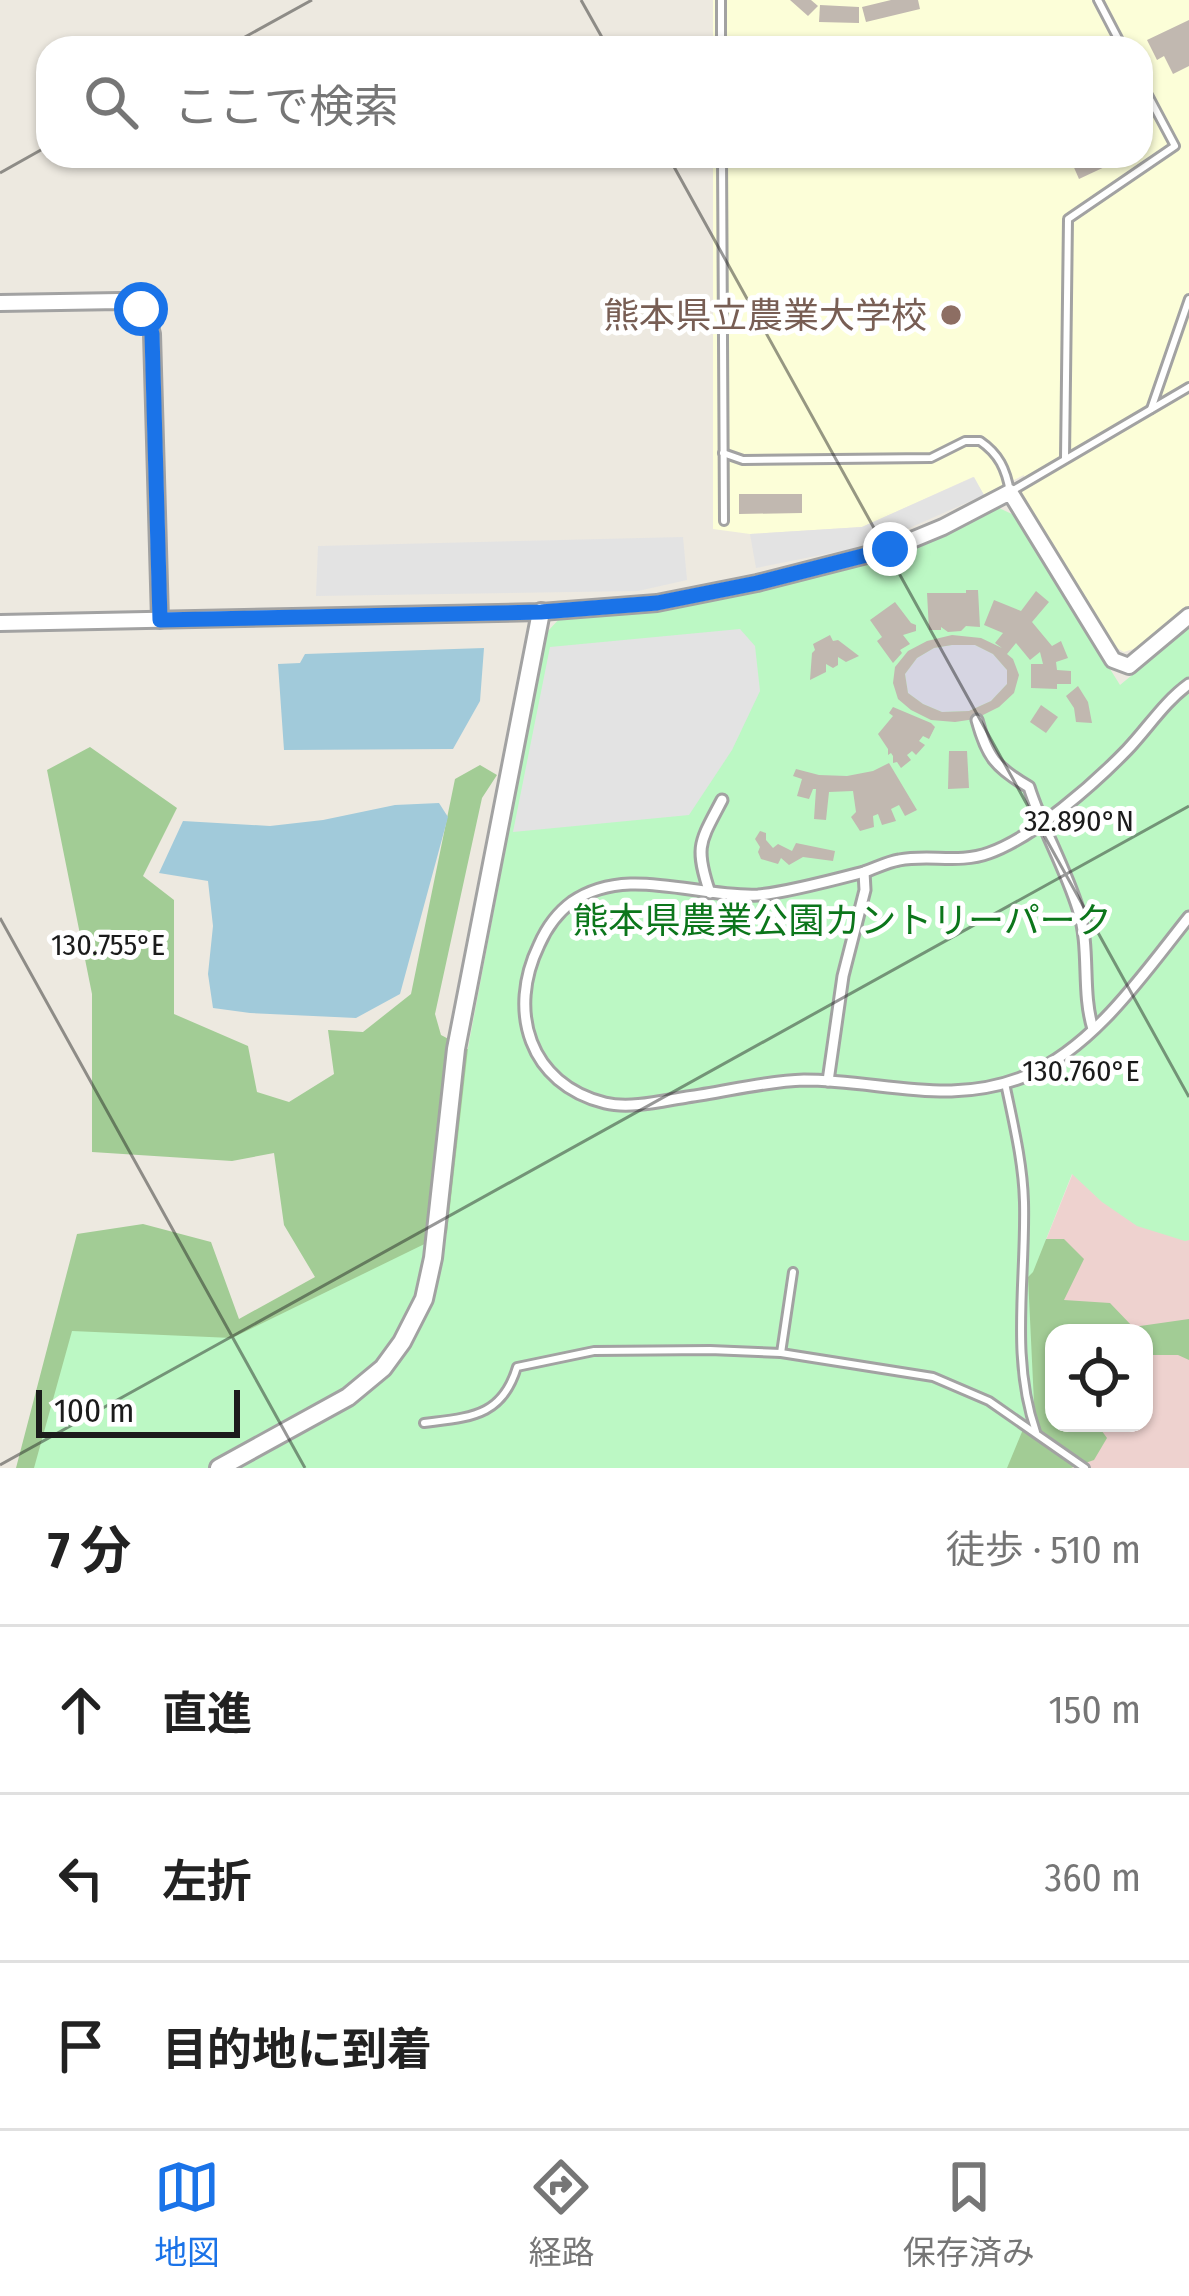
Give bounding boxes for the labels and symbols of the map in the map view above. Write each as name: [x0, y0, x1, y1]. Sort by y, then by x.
route start: [114, 282, 168, 336]
place label: 熊本県立農業大学校: [603, 294, 927, 338]
marker: 熊本県立農業大学校: [938, 302, 964, 328]
route end: [863, 522, 917, 576]
text: 32.890°N: [1024, 803, 1134, 839]
park label: 熊本県農業公園カントリーパーク: [572, 899, 1112, 943]
text: 130.755°E: [51, 927, 165, 963]
text: 130.760°E: [1022, 1053, 1140, 1089]
scale bar: [36, 1384, 240, 1437]

